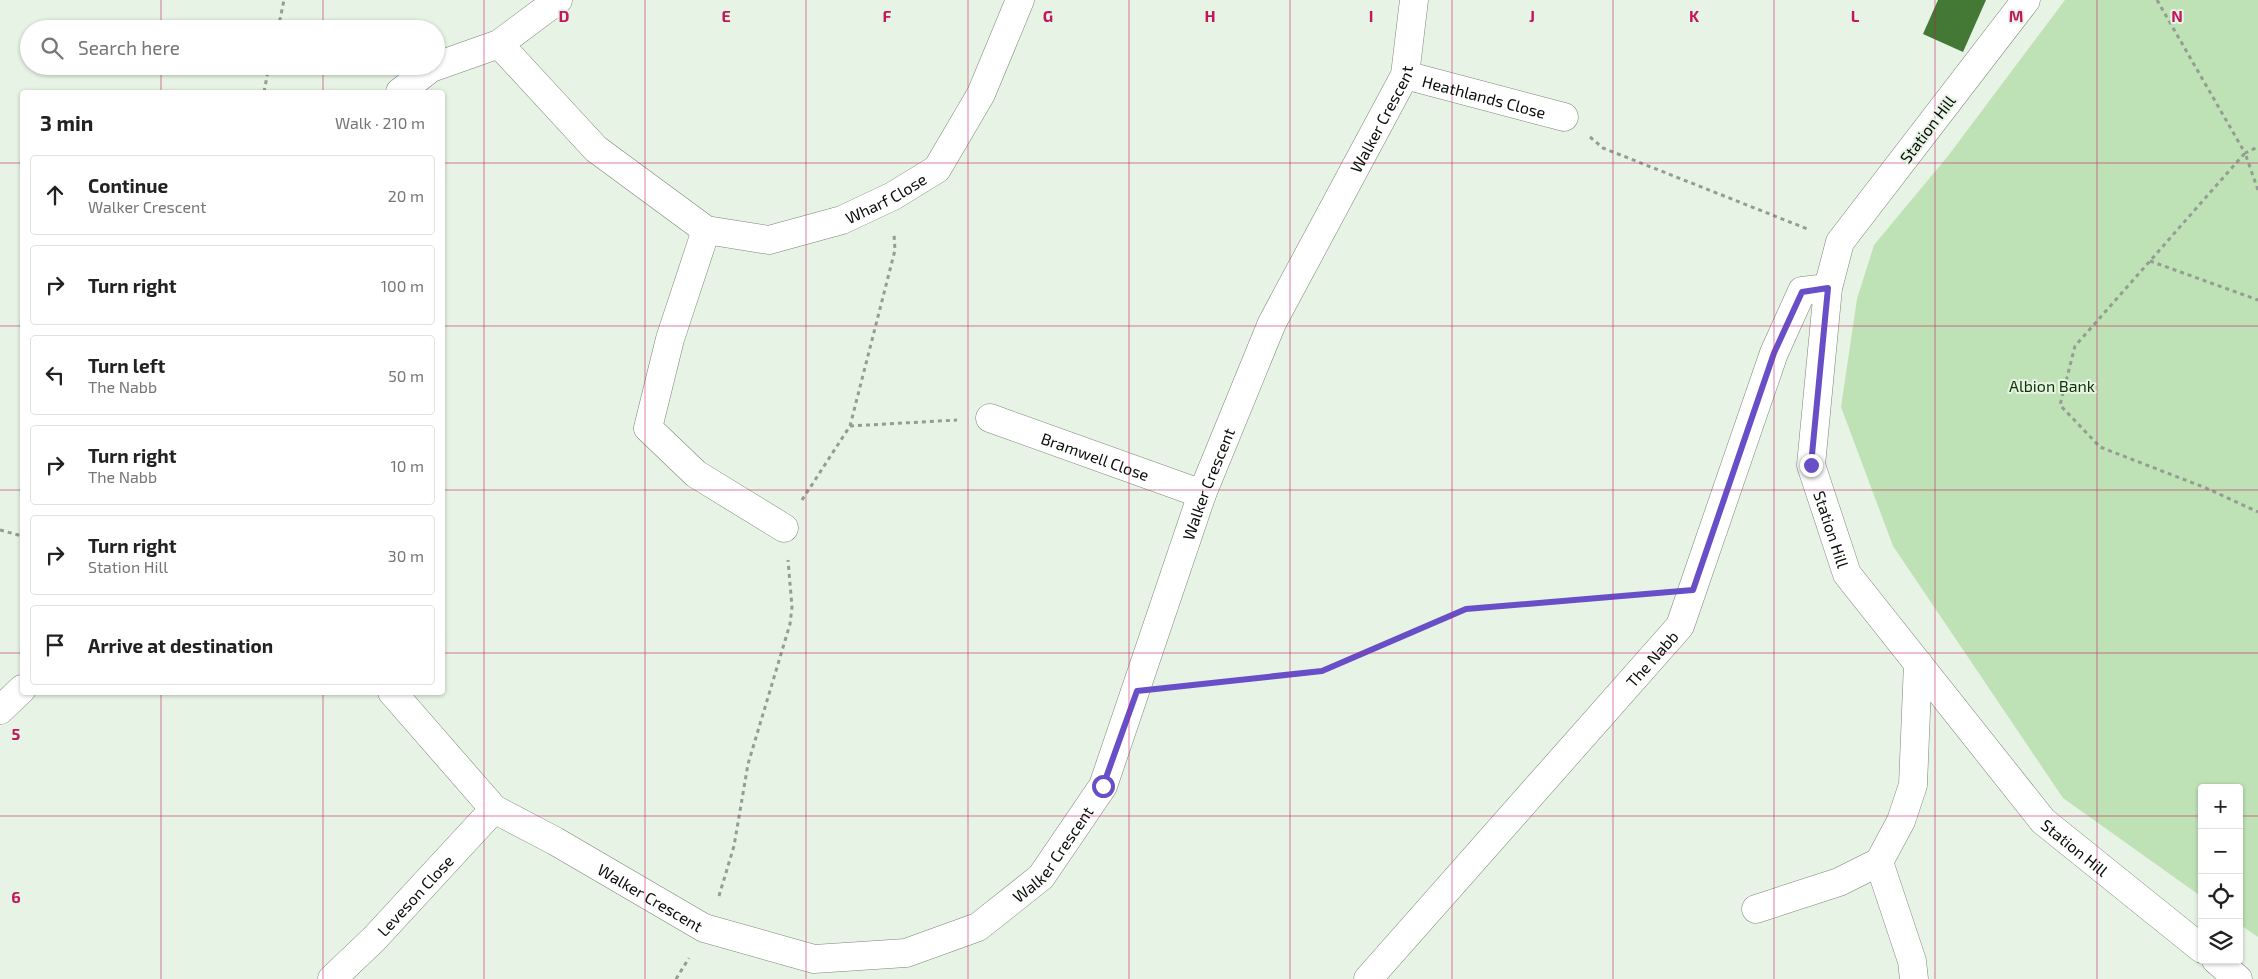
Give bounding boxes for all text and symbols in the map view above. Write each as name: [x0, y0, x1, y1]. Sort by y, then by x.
text: D: [559, 6, 570, 25]
text: E: [721, 6, 731, 25]
text: F: [883, 6, 892, 25]
text: G: [1043, 6, 1053, 25]
text: H: [1204, 6, 1216, 25]
text: I: [1369, 6, 1373, 25]
text: J: [1529, 6, 1535, 25]
text: K: [1689, 6, 1700, 25]
text: L: [1851, 6, 1860, 25]
text: M: [2009, 6, 2023, 25]
text: N: [2171, 6, 2183, 25]
search box: [20, 20, 445, 75]
icon: search: [38, 34, 66, 62]
text: Search here: [78, 36, 180, 59]
street label: Walker Crescent: [1345, 64, 1416, 176]
street label: Heathlands Close: [1420, 71, 1548, 121]
street label: Station Hill: [1895, 91, 1959, 167]
text: 3 min: [40, 110, 93, 135]
text: Walk · 210 m: [335, 113, 425, 132]
street label: Wharf Close: [842, 169, 929, 227]
text: Continue: [88, 174, 168, 197]
icon: ahead: [41, 181, 69, 209]
text: 20 m: [388, 186, 424, 205]
text: Walker Crescent: [88, 197, 206, 216]
icon: right: [41, 271, 69, 299]
text: Turn right: [88, 274, 176, 297]
text: 100 m: [381, 276, 424, 295]
text: Turn left: [88, 354, 165, 377]
icon: left: [41, 361, 69, 389]
text: 50 m: [388, 366, 424, 385]
park label: Albion Bank: [2009, 376, 2095, 395]
text: The Nabb: [88, 377, 157, 396]
street label: Walker Crescent: [1178, 425, 1238, 542]
street label: Bramwell Close: [1039, 428, 1152, 484]
text: Turn right: [88, 444, 176, 467]
icon: right: [41, 451, 69, 479]
route end: [1800, 454, 1823, 477]
text: 10 m: [390, 456, 424, 475]
text: The Nabb: [88, 467, 157, 486]
street label: Station Hill: [1811, 488, 1854, 570]
text: Turn right: [88, 534, 176, 557]
icon: right: [41, 541, 69, 569]
text: 30 m: [388, 546, 424, 565]
text: Station Hill: [88, 557, 168, 576]
street label: The Nabb: [1621, 626, 1681, 690]
icon: arrive: [41, 631, 69, 659]
text: Arrive at destination: [88, 634, 273, 657]
text: 5: [12, 724, 21, 743]
route start: [1092, 775, 1115, 798]
map controls: [2198, 784, 2243, 964]
button: +: [2198, 784, 2243, 829]
street label: Walker Crescent: [1008, 802, 1096, 906]
street label: Station Hill: [2038, 814, 2112, 880]
button: −: [2198, 829, 2243, 874]
street label: Leveson Close: [373, 850, 457, 939]
street label: Walker Crescent: [595, 859, 707, 935]
button: locate: [2198, 874, 2243, 919]
text: 6: [11, 887, 21, 906]
button: layers: [2198, 919, 2243, 964]

